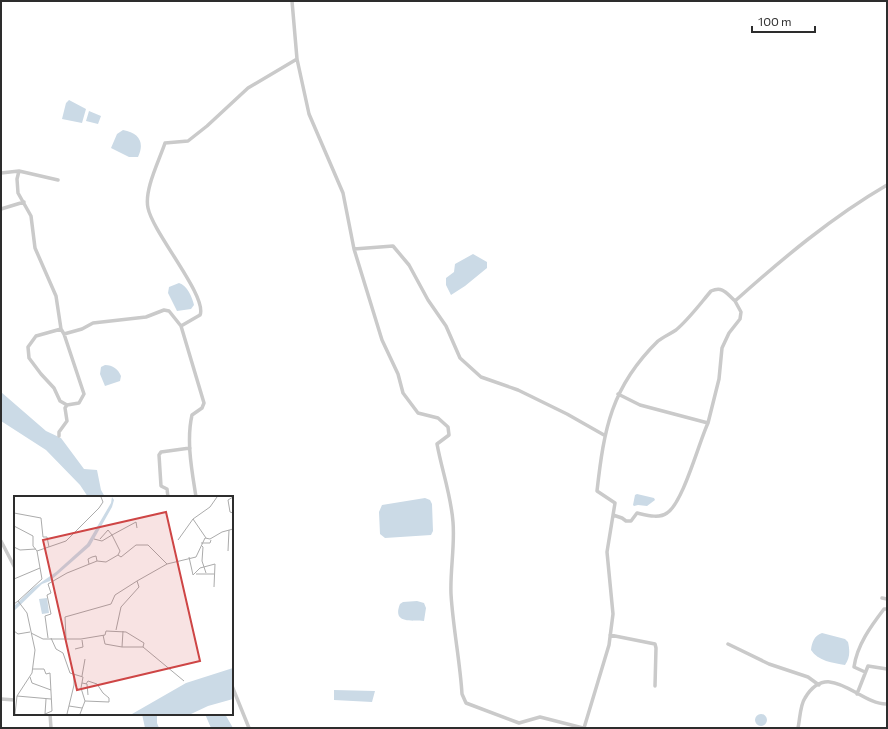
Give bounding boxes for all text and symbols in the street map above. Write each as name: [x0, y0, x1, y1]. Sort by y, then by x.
scale bar: [752, 8, 815, 34]
text: 100 m: [758, 14, 792, 28]
inset map: [14, 496, 233, 715]

